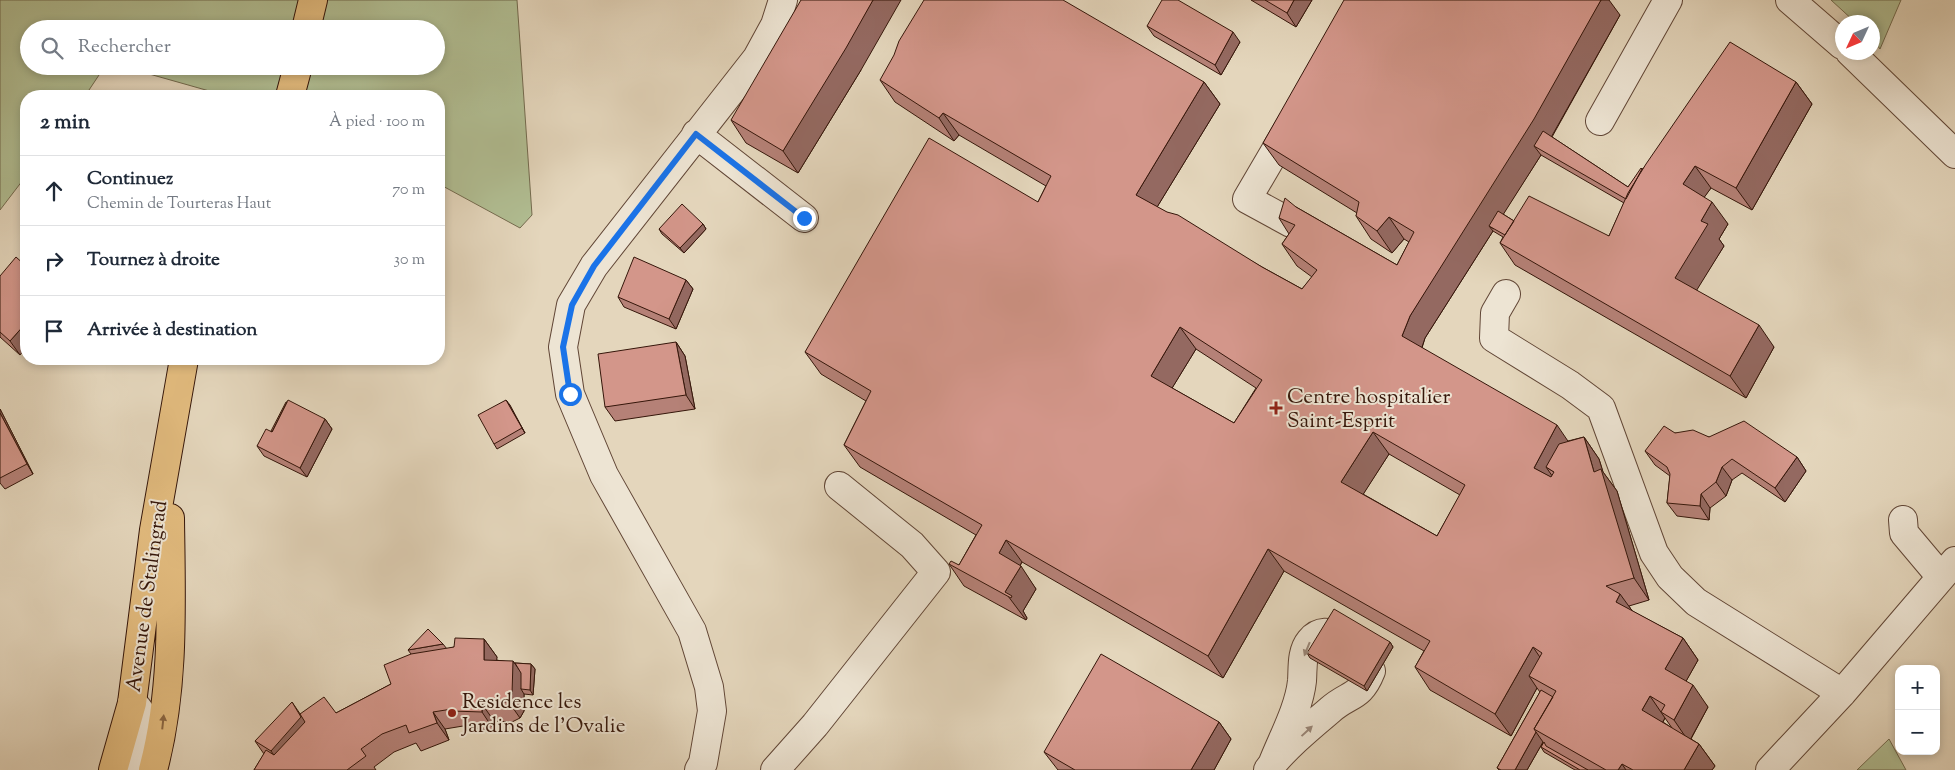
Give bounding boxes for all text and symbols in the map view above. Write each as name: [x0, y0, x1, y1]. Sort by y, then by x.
north arrow: [1835, 15, 1880, 60]
search box: [20, 20, 445, 75]
icon: search: [38, 34, 66, 62]
text: Rechercher: [78, 34, 171, 61]
text: 2 min: [40, 108, 90, 138]
text: À pied · 100 m: [329, 111, 425, 134]
text: Continuez: [87, 166, 173, 193]
icon: ahead: [40, 177, 68, 205]
text: 70 m: [392, 179, 425, 202]
text: Chemin de Tourteras Haut: [87, 193, 271, 216]
route end: [793, 207, 816, 230]
icon: right: [40, 247, 68, 275]
text: Tournez à droite: [87, 247, 220, 274]
text: 30 m: [394, 249, 425, 272]
icon: arrive: [40, 317, 68, 345]
text: Arrivée à destination: [87, 317, 258, 344]
route start: [559, 383, 582, 406]
place label: Centre hospitalier Saint-Esprit: [1287, 383, 1450, 437]
marker: Centre hospitalier Saint-Esprit: [1269, 401, 1283, 415]
street label: Avenue de Stalingrad: [120, 498, 176, 694]
one-way arrow: [1303, 642, 1311, 657]
map controls: [1895, 665, 1940, 755]
button: +: [1895, 665, 1940, 710]
place label: Residence les Jardins de l'Ovalie: [461, 688, 626, 742]
marker: Residence les Jardins de l'Ovalie: [446, 707, 458, 719]
button: −: [1895, 710, 1940, 755]
one-way arrow: [159, 714, 167, 730]
one-way arrow: [1301, 725, 1313, 737]

